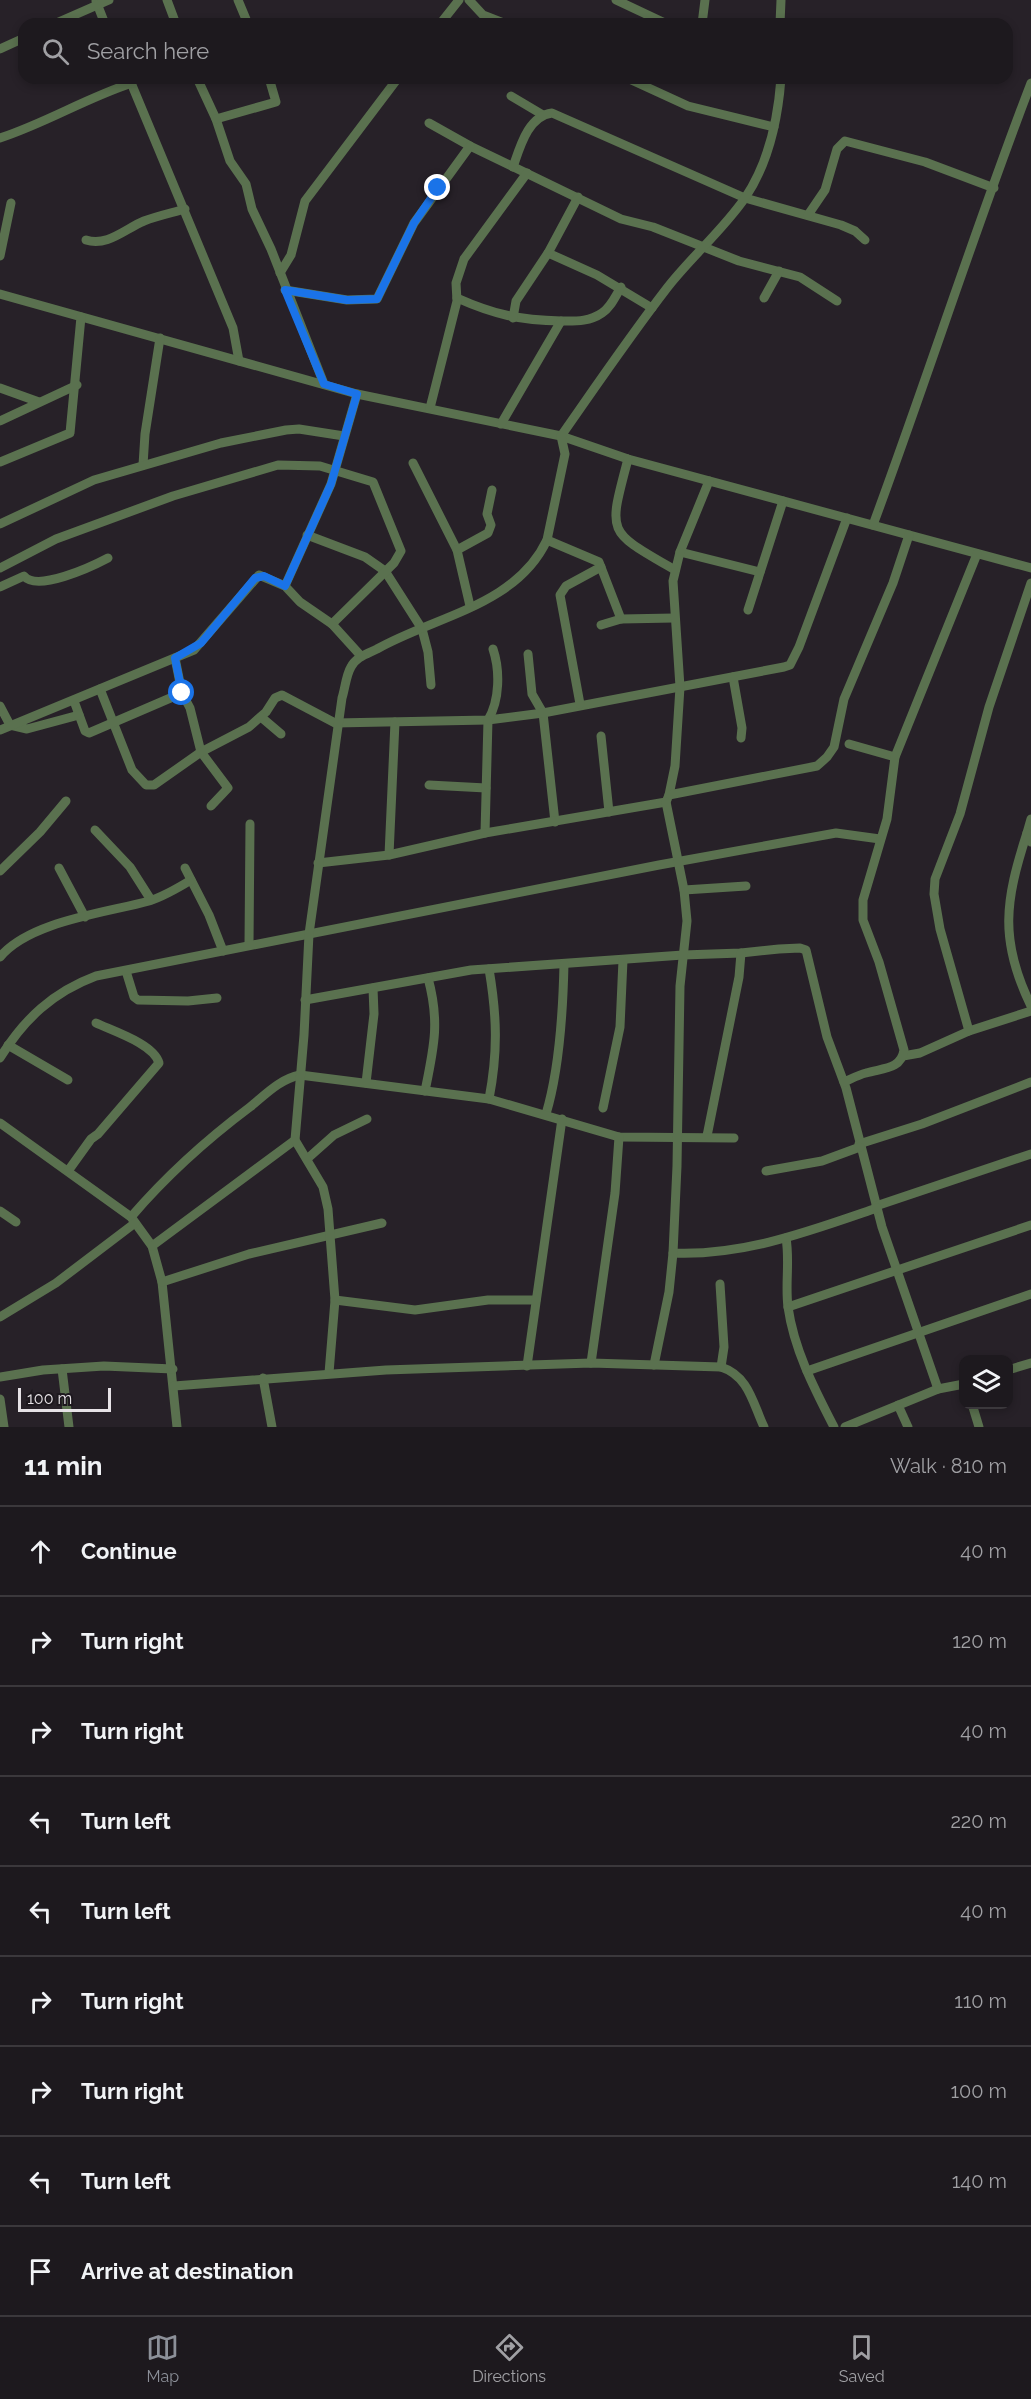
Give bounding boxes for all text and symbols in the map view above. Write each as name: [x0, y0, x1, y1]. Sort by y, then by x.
search box: [18, 18, 1013, 84]
icon: search: [39, 35, 72, 68]
text: Search here: [87, 38, 209, 64]
route end: [424, 174, 450, 200]
route start: [168, 679, 194, 705]
map controls: [959, 1355, 1013, 1409]
button: layers: [959, 1355, 1013, 1409]
scale bar: [18, 1385, 111, 1412]
text: 100 m: [27, 1389, 72, 1408]
text: 11 min: [24, 1451, 102, 1481]
text: Walk · 810 m: [890, 1454, 1007, 1478]
icon: ahead: [24, 1535, 57, 1568]
text: Continue: [81, 1538, 177, 1564]
text: 40 m: [960, 1539, 1007, 1563]
icon: right: [24, 1625, 57, 1658]
text: Turn right: [81, 1628, 184, 1654]
text: 120 m: [952, 1629, 1007, 1653]
icon: right: [24, 1715, 57, 1748]
text: Turn right: [81, 1718, 184, 1744]
text: 40 m: [960, 1719, 1007, 1743]
icon: left: [24, 1805, 57, 1838]
text: Turn left: [81, 1808, 171, 1834]
text: 220 m: [950, 1809, 1007, 1833]
icon: left: [24, 1895, 57, 1928]
text: Turn left: [81, 1898, 171, 1924]
text: 40 m: [960, 1899, 1007, 1923]
icon: right: [24, 1985, 57, 2018]
text: Turn right: [81, 1988, 184, 2014]
text: 110 m: [954, 1989, 1007, 2013]
icon: right: [24, 2075, 57, 2108]
text: Turn right: [81, 2078, 184, 2104]
text: 100 m: [950, 2079, 1007, 2103]
icon: left: [24, 2165, 57, 2198]
text: Turn left: [81, 2168, 171, 2194]
text: 140 m: [952, 2169, 1007, 2193]
icon: arrive: [24, 2255, 57, 2288]
text: Arrive at destination: [81, 2258, 294, 2284]
tab: Map: [146, 2331, 179, 2386]
tab: Directions: [472, 2331, 546, 2386]
tab: Saved: [839, 2331, 885, 2386]

